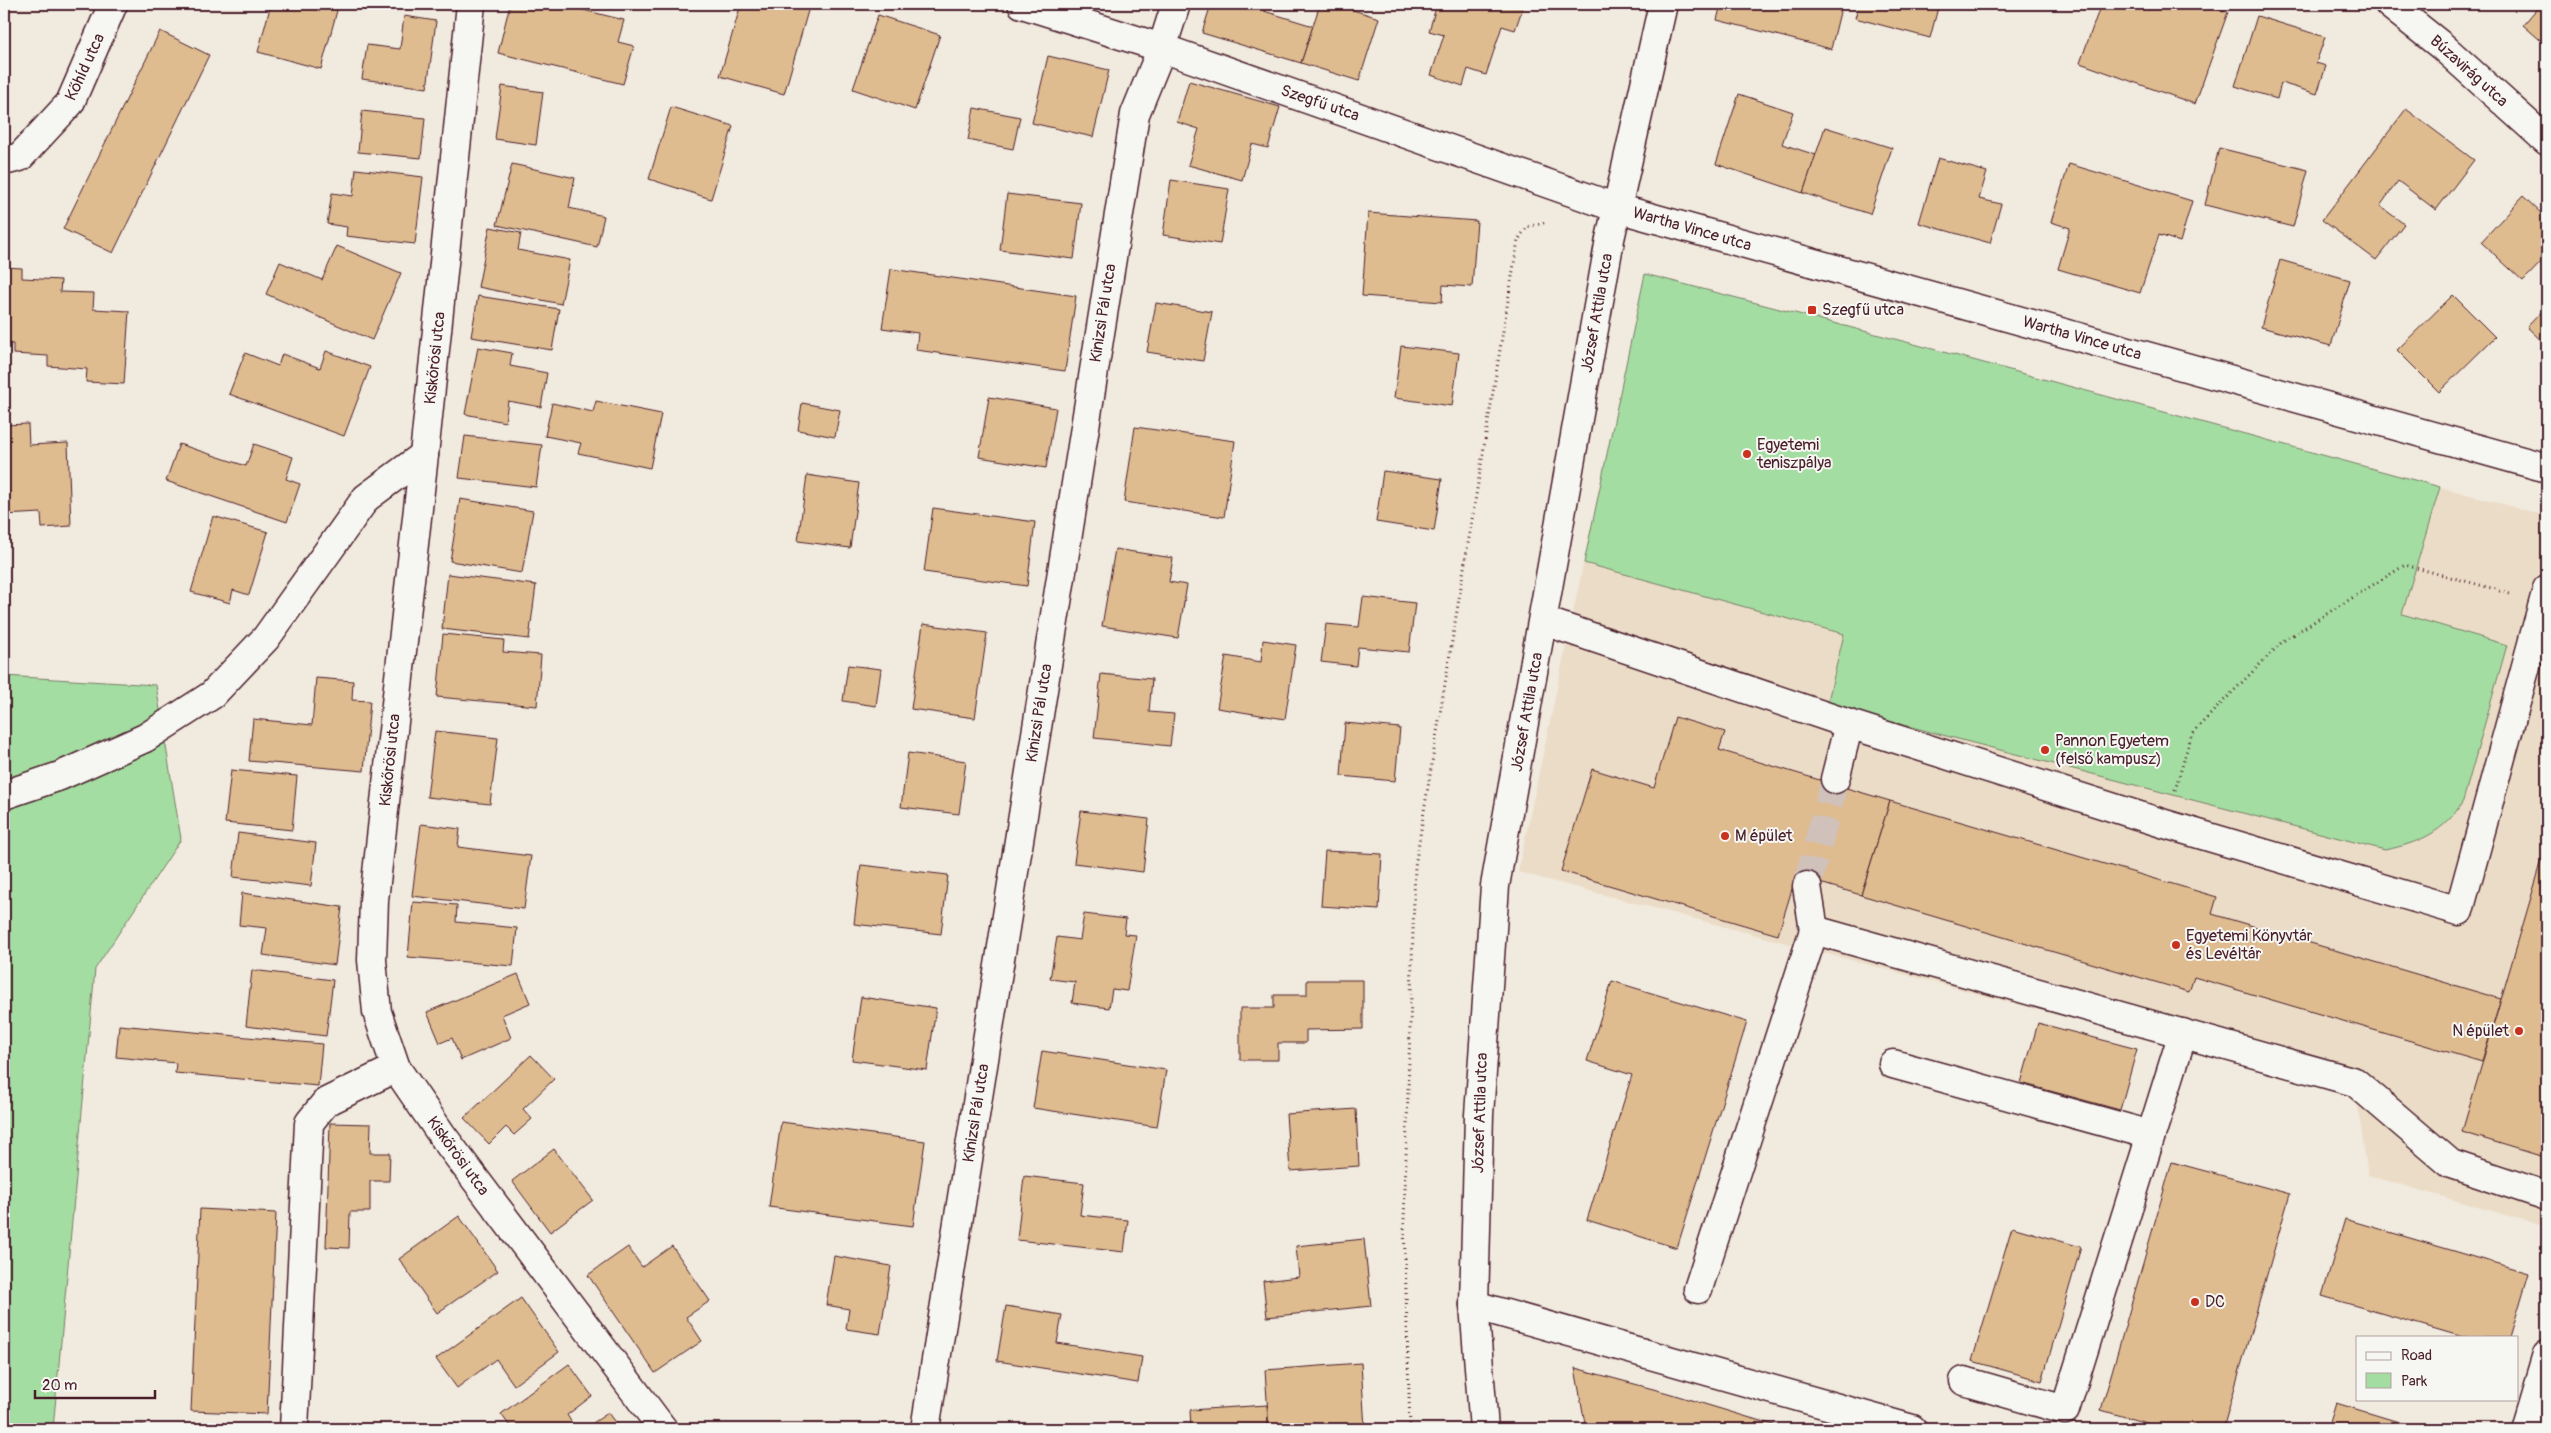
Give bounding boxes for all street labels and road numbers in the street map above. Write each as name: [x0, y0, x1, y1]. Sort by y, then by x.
street label: Kőhíd utca: [61, 30, 109, 104]
street label: Búzavirág utca: [2426, 31, 2512, 111]
street label: Szegfű utca: [1278, 80, 1362, 126]
street label: Wartha Vince utca: [1630, 202, 1754, 256]
street label: József Attila utca: [1577, 252, 1617, 374]
street label: Kinizsi Pál utca: [1085, 262, 1121, 364]
street label: Kiskőrösi utca: [420, 311, 450, 405]
street label: Wartha Vince utca: [2020, 311, 2144, 365]
street label: József Attila utca: [1507, 651, 1547, 773]
street label: Kinizsi Pál utca: [1021, 662, 1057, 764]
street label: Kiskőrösi utca: [375, 713, 405, 807]
street label: József Attila utca: [1468, 1052, 1492, 1174]
street label: Kinizsi Pál utca: [958, 1062, 994, 1164]
street label: Kiskőrösi utca: [423, 1112, 493, 1200]

